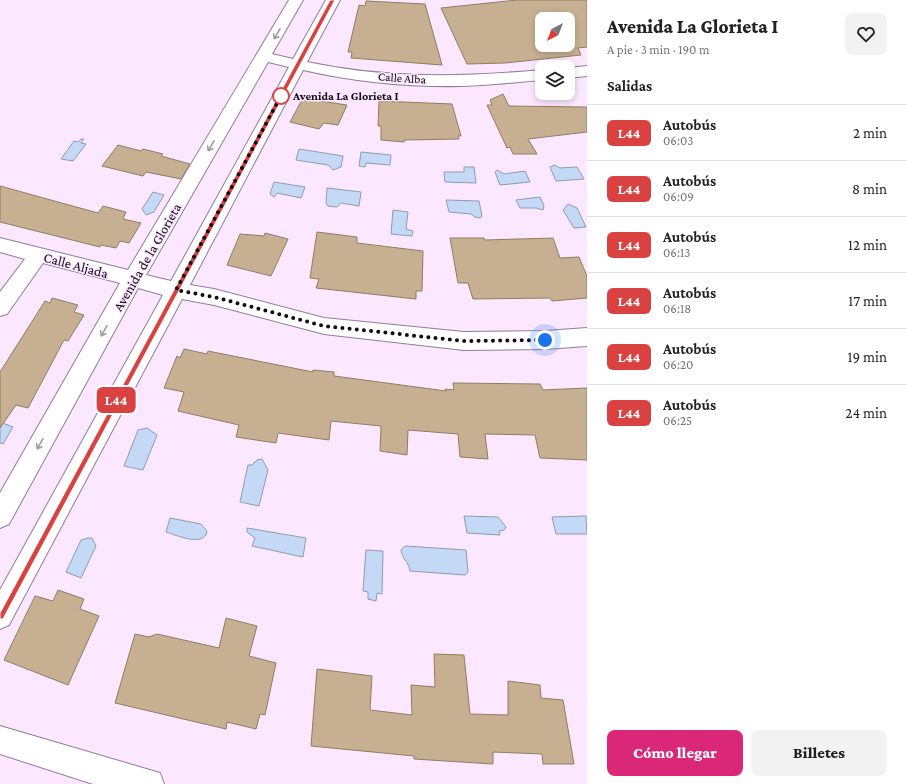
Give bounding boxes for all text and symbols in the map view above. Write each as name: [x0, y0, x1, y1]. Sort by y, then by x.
north arrow: [535, 12, 575, 52]
map controls: [535, 12, 575, 100]
button: heart: [845, 13, 887, 55]
text: Avenida La Glorieta I: [607, 16, 778, 37]
one-way arrow: [272, 28, 280, 40]
text: A pie · 3 min · 190 m: [607, 42, 709, 57]
button: layers: [535, 60, 575, 100]
street label: Calle Alba: [378, 69, 427, 87]
text: Salidas: [607, 78, 652, 94]
marker: Avenida La Glorieta I: [272, 87, 290, 105]
place label: Avenida La Glorieta I: [292, 89, 399, 103]
text: Autobús: [663, 117, 716, 133]
text: L44: [618, 125, 640, 141]
text: 2 min: [853, 125, 887, 141]
text: 06:03: [663, 133, 693, 148]
one-way arrow: [207, 140, 215, 152]
text: Autobús: [663, 173, 716, 189]
text: L44: [618, 181, 640, 197]
text: 8 min: [852, 181, 887, 197]
text: 06:09: [663, 189, 694, 204]
street label: Avenida de la Glorieta: [110, 200, 185, 314]
text: Autobús: [663, 229, 716, 245]
text: L44: [618, 237, 640, 253]
text: 12 min: [848, 237, 887, 253]
text: 06:13: [663, 245, 690, 260]
street label: Calle Aljada: [42, 249, 111, 282]
text: Autobús: [663, 285, 716, 301]
text: L44: [618, 293, 640, 309]
text: 17 min: [848, 293, 887, 309]
text: 06:18: [663, 301, 691, 316]
one-way arrow: [100, 325, 107, 337]
your location: [535, 330, 555, 350]
text: Autobús: [663, 341, 716, 357]
text: L44: [618, 349, 640, 365]
text: 19 min: [848, 349, 887, 365]
text: 06:20: [663, 357, 693, 372]
line badge: L44: [93, 387, 139, 413]
text: L44: [105, 392, 127, 408]
text: Autobús: [663, 397, 716, 413]
text: L44: [618, 405, 640, 421]
text: 24 min: [845, 405, 887, 421]
text: 06:25: [663, 413, 692, 428]
one-way arrow: [36, 438, 44, 450]
button: Cómo llegar: [607, 730, 743, 776]
button: Billetes: [751, 730, 887, 776]

